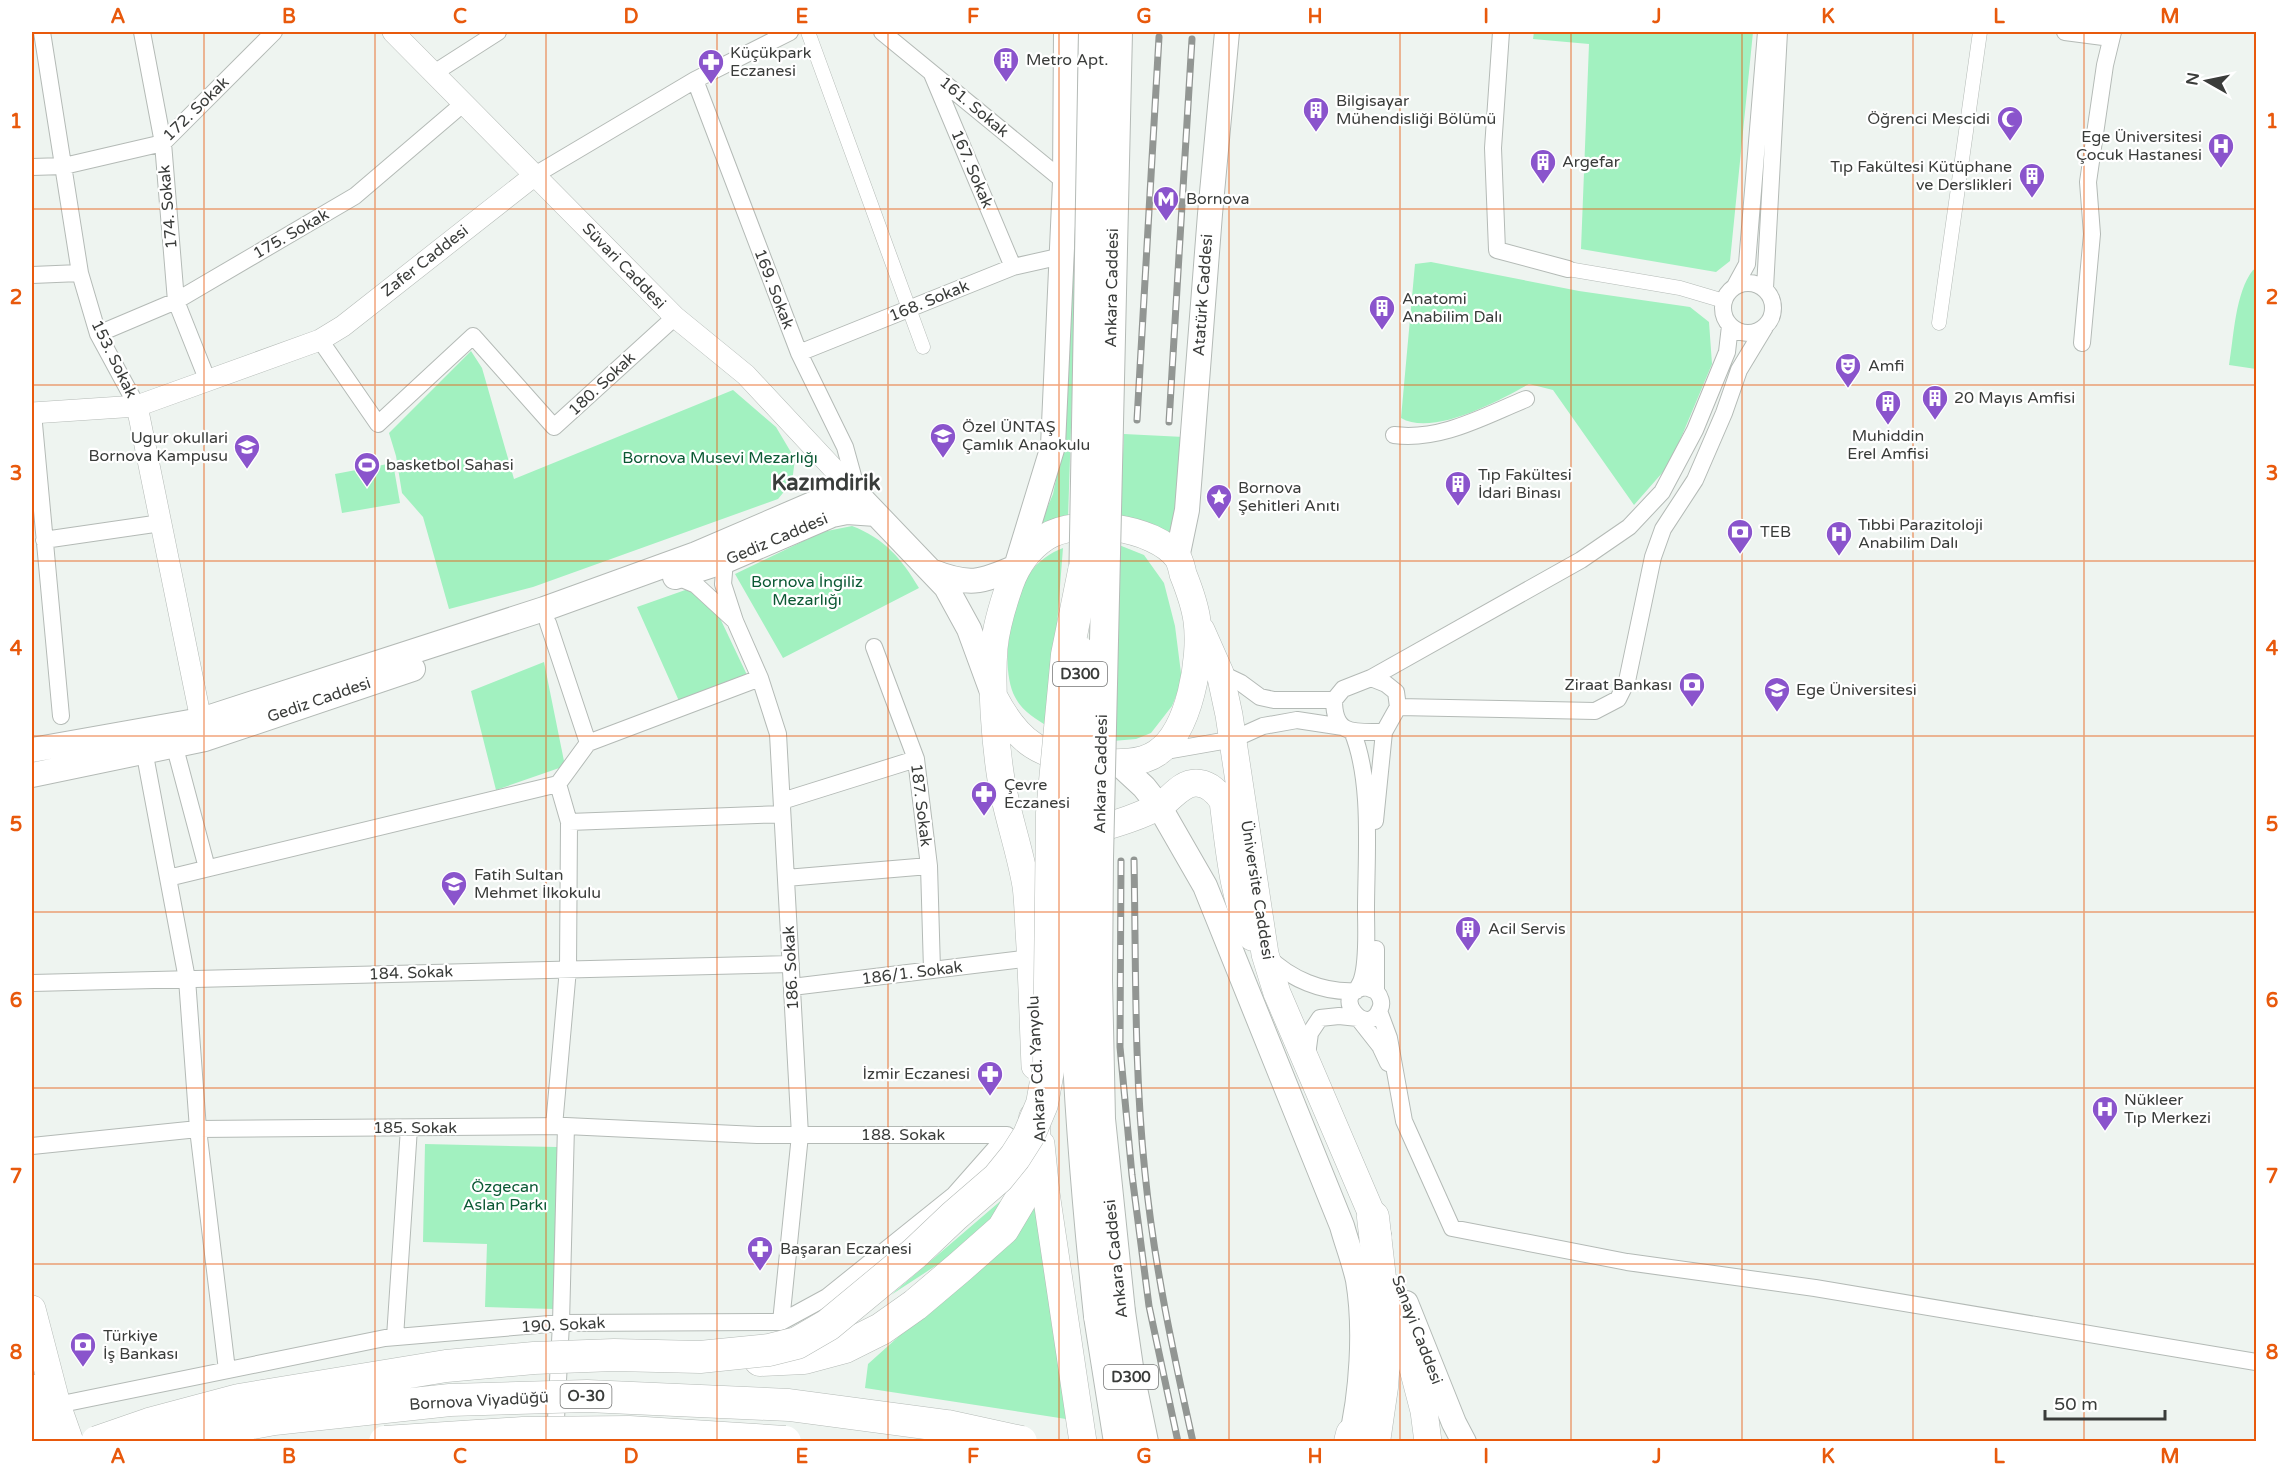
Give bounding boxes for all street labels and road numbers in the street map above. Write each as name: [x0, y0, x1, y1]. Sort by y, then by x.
street label: 172. Sokak: [159, 72, 233, 145]
street label: 161. Sokak: [935, 72, 1013, 142]
street label: 167. Sokak: [946, 127, 998, 212]
street label: 174. Sokak: [154, 164, 182, 250]
street label: 175. Sokak: [250, 204, 333, 264]
street label: Süvari Caddesi: [578, 219, 670, 313]
street label: Zafer Caddesi: [377, 221, 473, 301]
street label: Ankara Caddesi: [1101, 228, 1123, 348]
street label: Atatürk Caddesi: [1189, 233, 1217, 357]
street label: 169. Sokak: [750, 246, 799, 332]
street label: 168. Sokak: [886, 276, 972, 326]
street label: 153. Sokak: [87, 317, 142, 402]
street label: 180. Sokak: [564, 348, 640, 420]
street label: Gediz Caddesi: [723, 509, 831, 569]
road number: D300: [1053, 662, 1107, 686]
street label: Gediz Caddesi: [264, 673, 374, 727]
street label: Ankara Caddesi: [1090, 714, 1112, 834]
street label: 187. Sokak: [906, 762, 936, 848]
street label: Üniversite Caddesi: [1236, 819, 1278, 961]
street label: 186. Sokak: [779, 925, 803, 1011]
street label: 186/1. Sokak: [860, 957, 964, 989]
street label: 184. Sokak: [369, 962, 454, 984]
street label: Ankara Cd. Yanyolu: [1023, 995, 1051, 1143]
street label: 185. Sokak: [373, 1118, 457, 1138]
street label: 188. Sokak: [861, 1125, 945, 1145]
street label: Ankara Caddesi: [1100, 1199, 1132, 1319]
street label: Sanayi Caddesi: [1387, 1273, 1447, 1387]
street label: 190. Sokak: [520, 1313, 606, 1337]
road number: D300: [1104, 1365, 1158, 1389]
road number: O-30: [560, 1384, 612, 1408]
street label: Bornova Viyadüğü: [409, 1387, 549, 1415]

